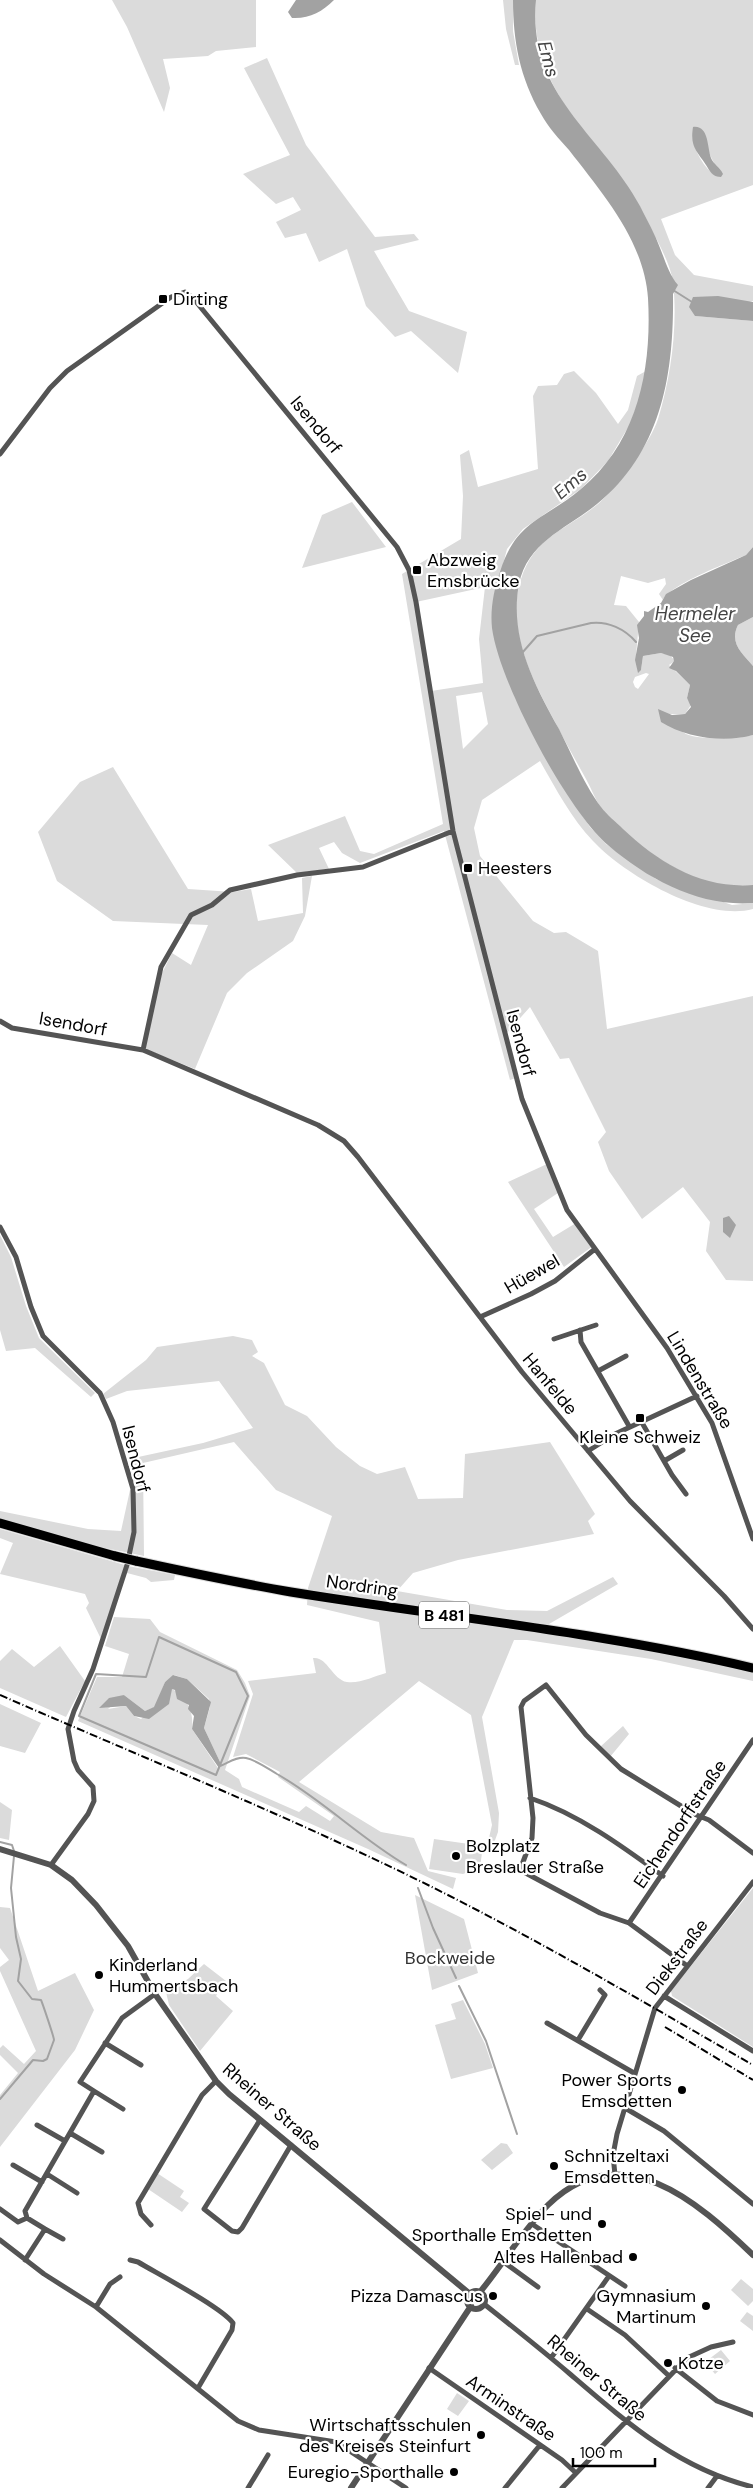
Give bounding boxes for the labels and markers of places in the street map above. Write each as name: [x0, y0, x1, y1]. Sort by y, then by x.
place label: Dirting: [173, 287, 228, 311]
marker: Dirting: [157, 293, 169, 305]
place label: Abzweig Emsbrücke: [427, 548, 519, 593]
marker: Abzweig Emsbrücke: [411, 564, 423, 576]
place label: Heesters: [478, 856, 552, 880]
marker: Heesters: [462, 862, 474, 874]
marker: Kleine Schweiz: [634, 1412, 646, 1424]
place label: Kleine Schweiz: [579, 1425, 701, 1449]
place label: Bolzplatz Breslauer Straße: [466, 1834, 604, 1879]
marker: Bolzplatz Breslauer Straße: [450, 1850, 462, 1862]
place label: Kinderland Hummertsbach: [109, 1953, 238, 1998]
marker: Kinderland Hummertsbach: [93, 1969, 105, 1981]
place label: Power Sports Emsdetten: [562, 2068, 672, 2113]
marker: Power Sports Emsdetten: [676, 2084, 688, 2096]
place label: Schnitzeltaxi Emsdetten: [564, 2144, 669, 2189]
marker: Schnitzeltaxi Emsdetten: [548, 2160, 560, 2172]
place label: Spiel- und Sporthalle Emsdetten: [412, 2202, 592, 2247]
marker: Spiel- und Sporthalle Emsdetten: [596, 2218, 608, 2230]
place label: Altes Hallenbad: [493, 2245, 623, 2269]
marker: Altes Hallenbad: [627, 2251, 639, 2263]
place label: Pizza Damascus: [350, 2284, 483, 2308]
place label: Gymnasium Martinum: [596, 2284, 696, 2329]
marker: Pizza Damascus: [487, 2290, 499, 2302]
marker: Gymnasium Martinum: [700, 2300, 712, 2312]
place label: Kotze: [678, 2351, 724, 2375]
marker: Kotze: [662, 2357, 674, 2369]
place label: Wirtschaftsschulen des Kreises Steinfurt: [299, 2413, 471, 2458]
marker: Wirtschaftsschulen des Kreises Steinfurt: [475, 2429, 487, 2441]
place label: Euregio-Sporthalle: [288, 2460, 444, 2484]
marker: Euregio-Sporthalle: [448, 2466, 460, 2478]

